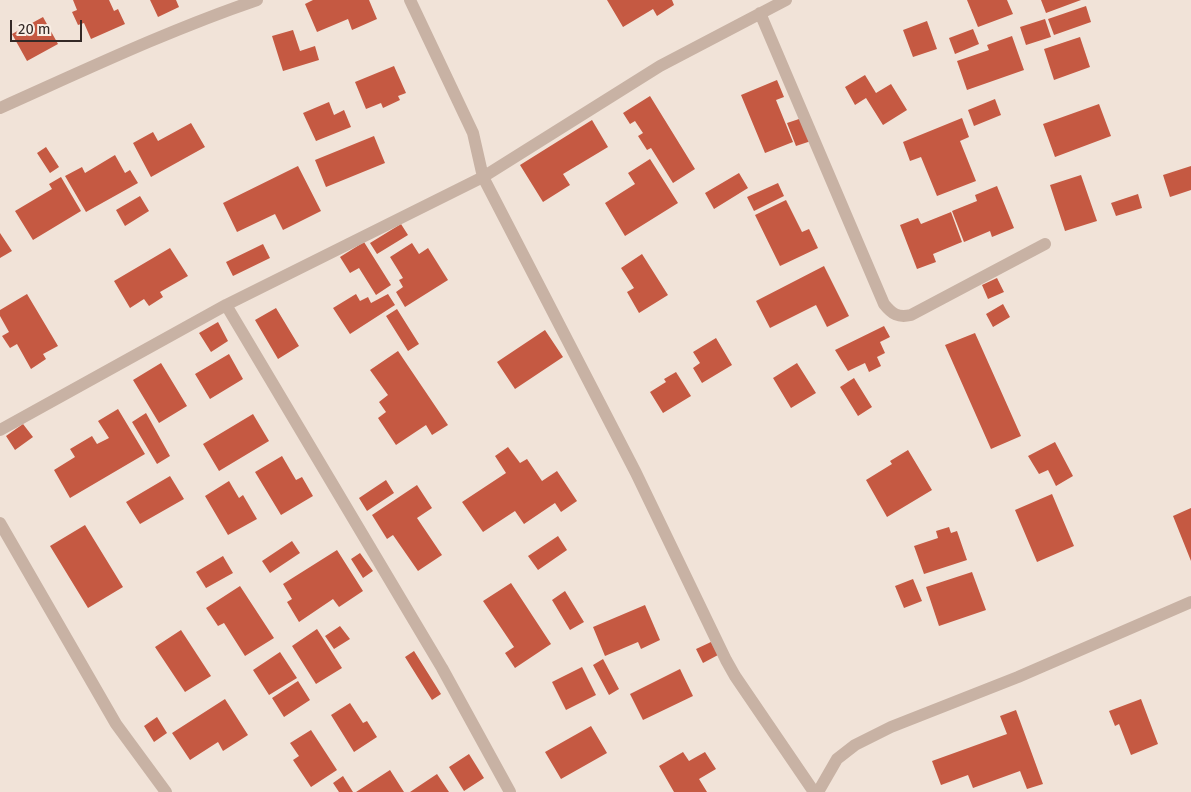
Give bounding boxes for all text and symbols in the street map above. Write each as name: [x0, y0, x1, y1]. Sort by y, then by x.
scale bar: [12, 10, 85, 42]
text: 20 m: [18, 20, 51, 38]

